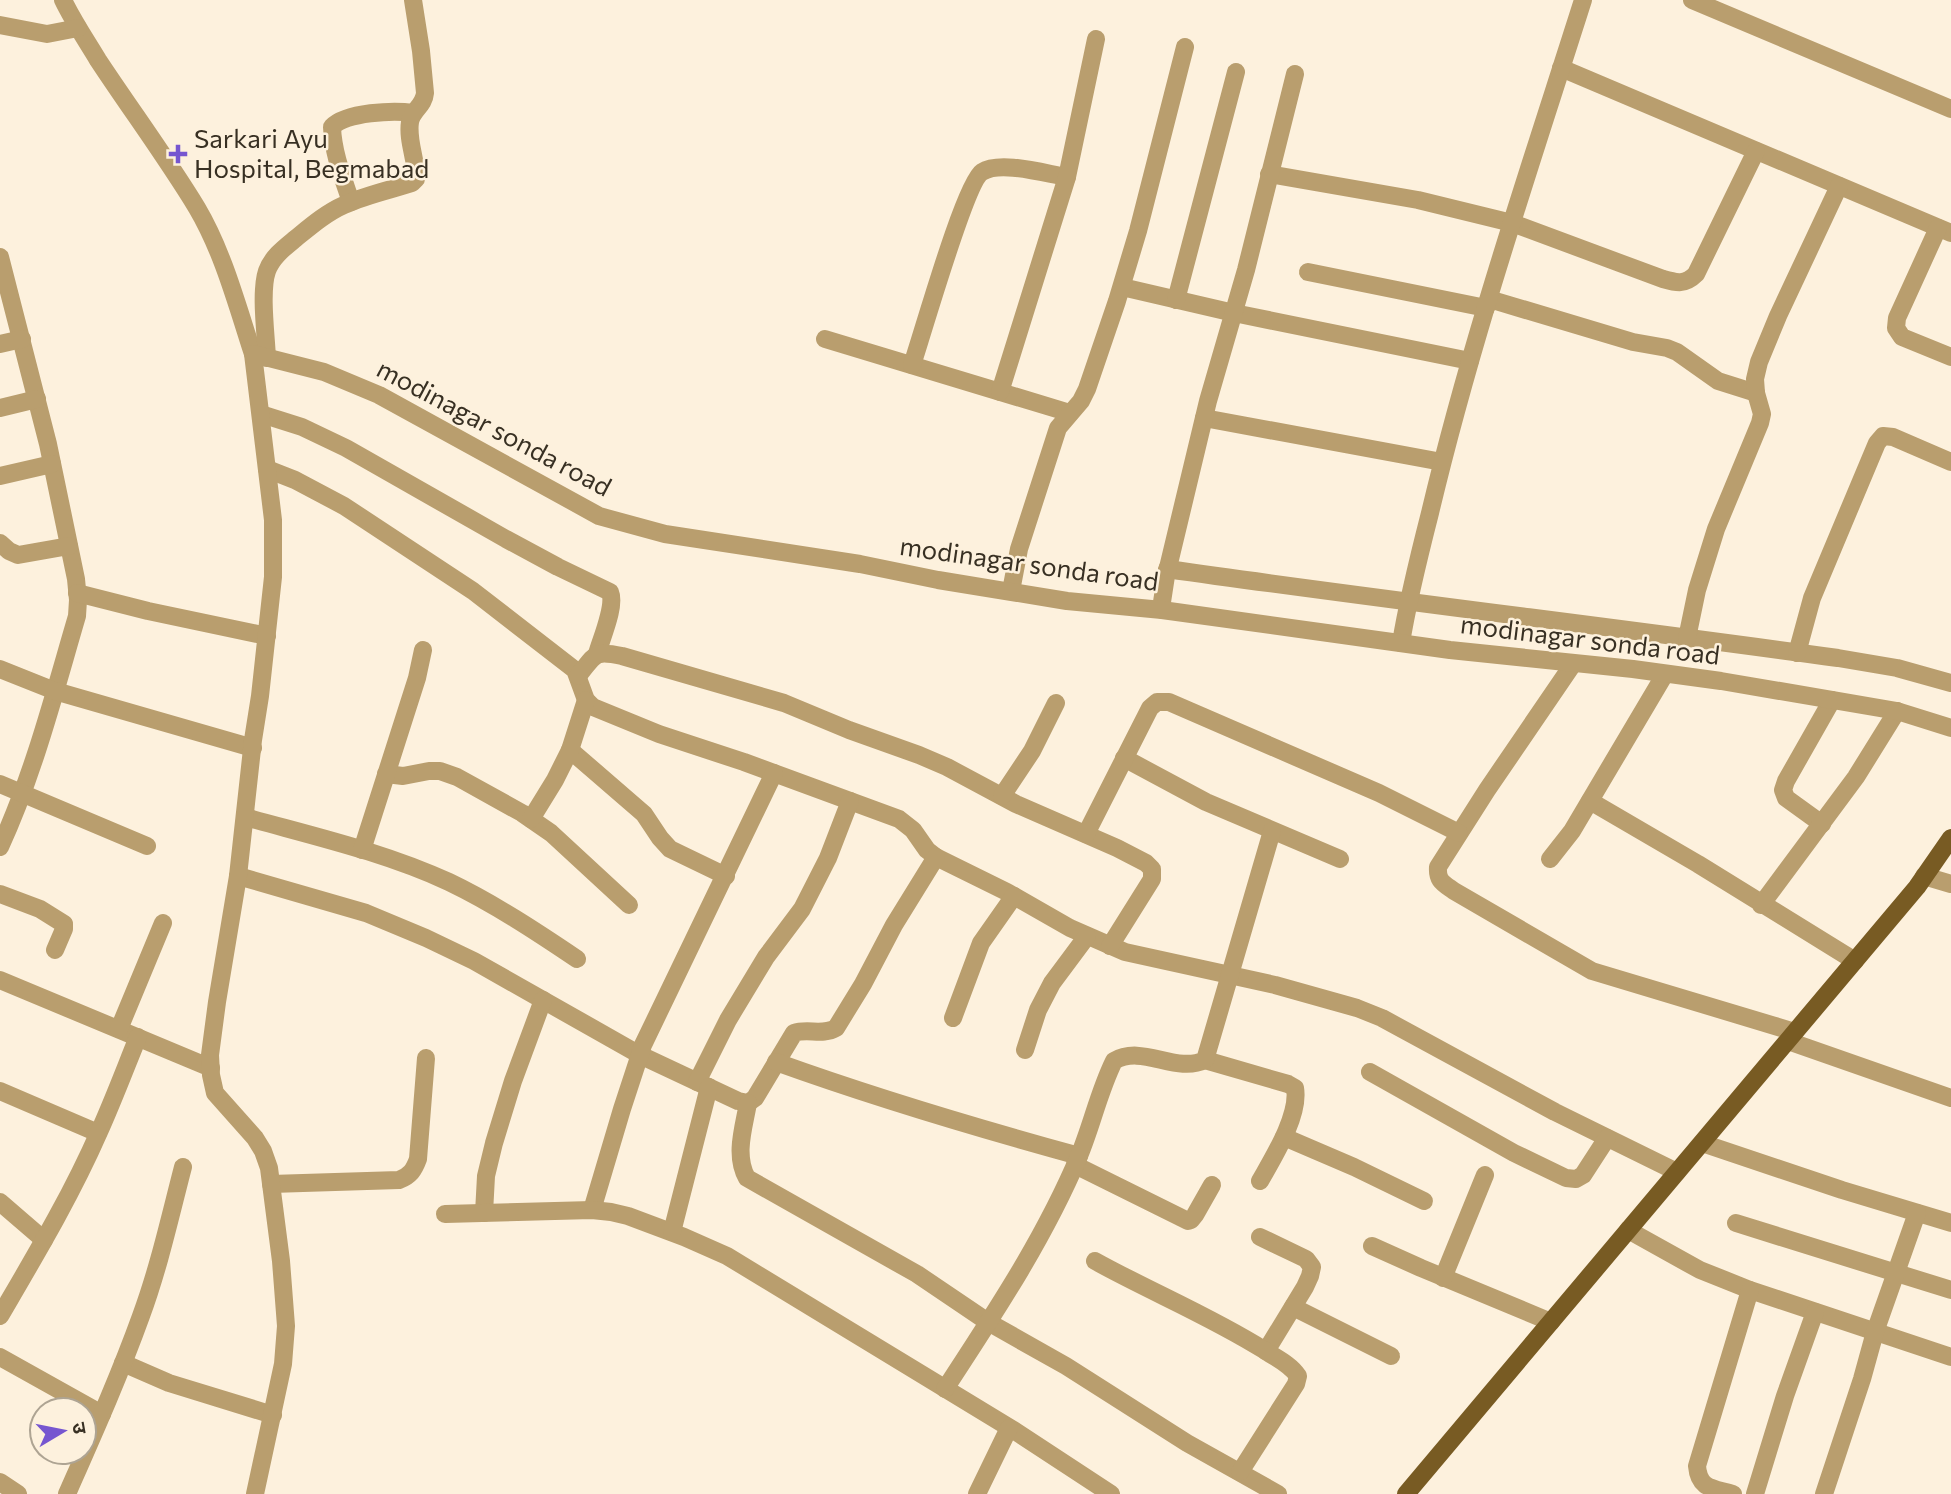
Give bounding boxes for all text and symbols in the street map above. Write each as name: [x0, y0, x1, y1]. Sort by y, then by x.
place label: Sarkari Ayu Hospital, Begmabad: [194, 122, 429, 183]
marker: Sarkari Ayu Hospital, Begmabad: [168, 144, 188, 164]
street label: modinagar sonda road: [372, 352, 617, 502]
street label: modinagar sonda road: [898, 529, 1161, 596]
street label: modinagar sonda road: [1459, 607, 1722, 670]
north arrow: [28, 1396, 98, 1466]
text: उ: [68, 1420, 93, 1436]

